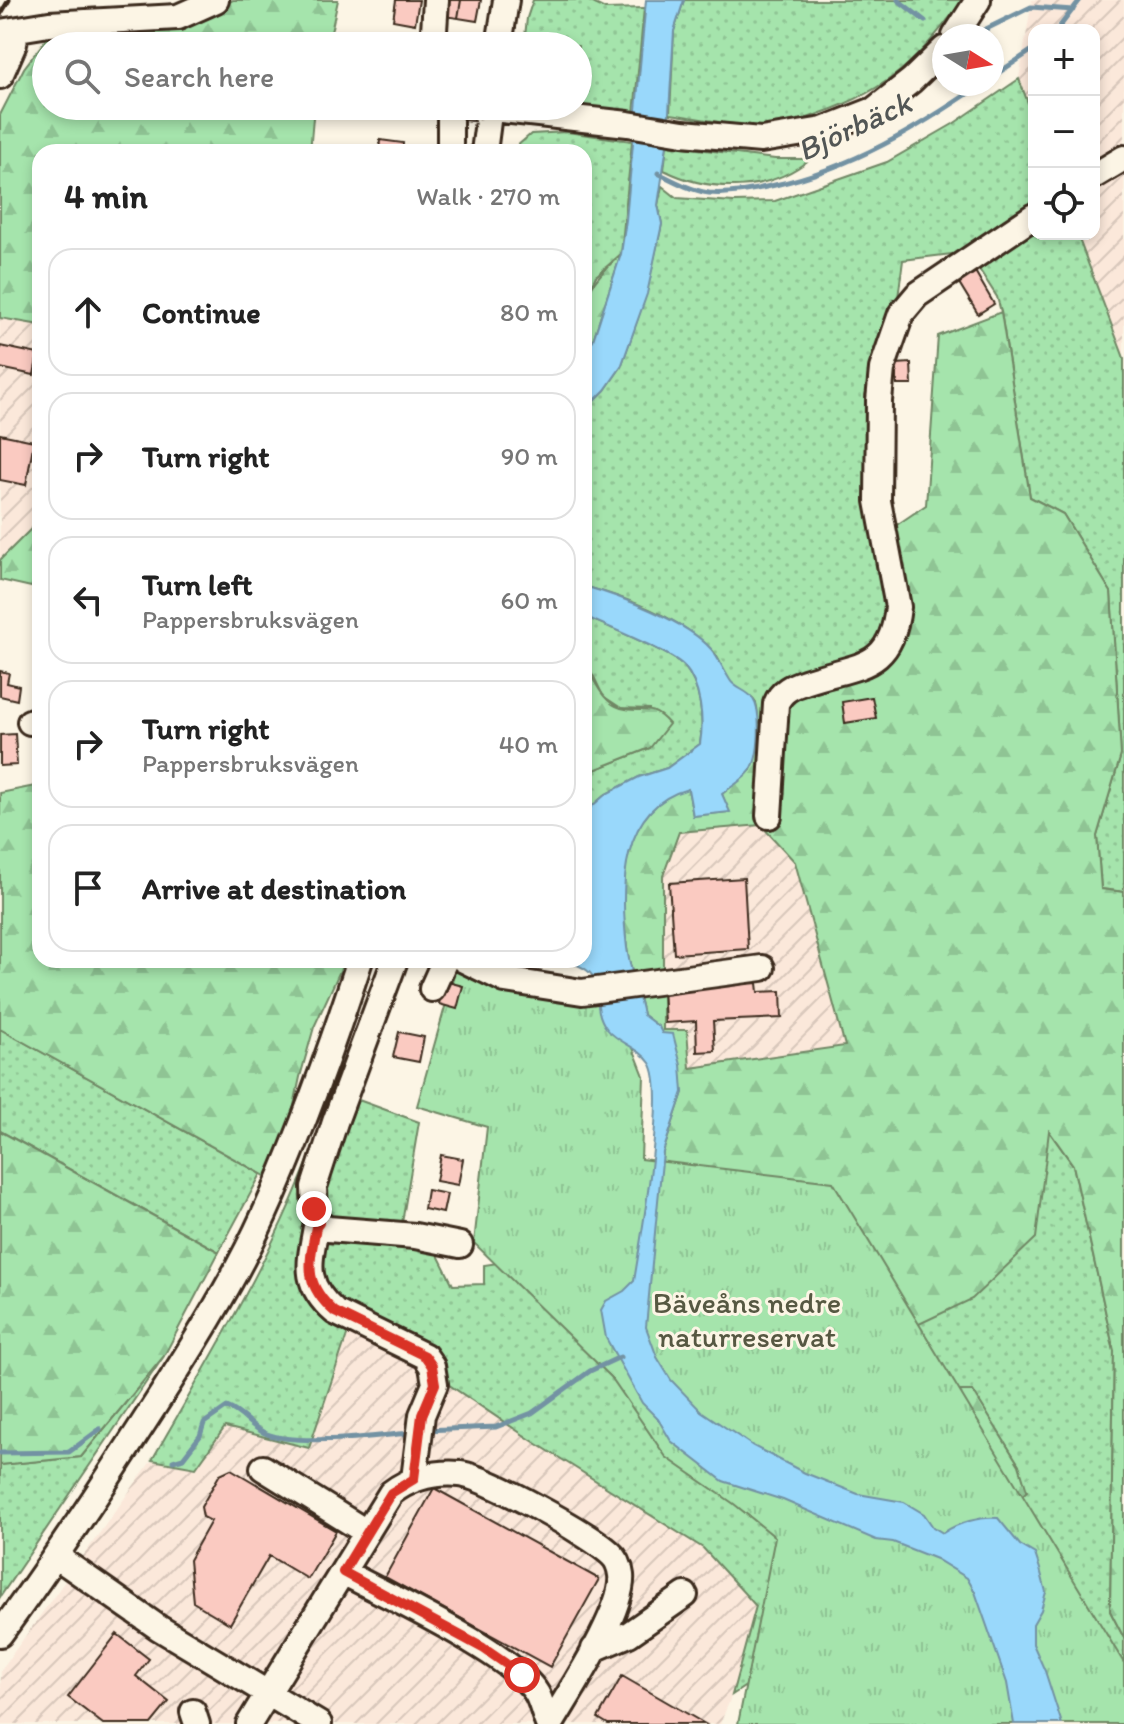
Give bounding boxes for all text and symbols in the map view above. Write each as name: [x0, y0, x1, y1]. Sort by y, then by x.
north arrow: [932, 24, 1004, 96]
map controls: [1028, 24, 1100, 240]
button: +: [1028, 24, 1100, 96]
search box: [32, 32, 592, 120]
icon: search: [60, 54, 104, 98]
text: Search here: [124, 58, 274, 95]
water label: Björbäck: [791, 82, 919, 169]
button: −: [1028, 96, 1100, 168]
button: locate: [1028, 168, 1100, 240]
text: 4 min: [64, 176, 148, 217]
text: Walk · 270 m: [416, 180, 560, 212]
icon: ahead: [66, 290, 110, 334]
text: Continue: [142, 294, 261, 331]
text: 80 m: [500, 296, 558, 328]
icon: right: [66, 434, 110, 478]
text: Turn right: [142, 438, 270, 475]
text: 90 m: [501, 440, 558, 472]
text: Turn left: [142, 566, 253, 603]
icon: left: [66, 578, 110, 622]
text: 60 m: [501, 584, 558, 616]
text: Pappersbruksvägen: [142, 603, 359, 635]
text: Turn right: [142, 710, 270, 747]
icon: right: [66, 722, 110, 766]
text: 40 m: [499, 728, 558, 760]
text: Pappersbruksvägen: [142, 747, 359, 779]
icon: arrive: [66, 866, 110, 910]
text: Arrive at destination: [142, 870, 406, 907]
route end: [296, 1191, 332, 1227]
park label: Bäveåns nedre naturreservat: [653, 1284, 841, 1355]
route start: [504, 1657, 540, 1693]

